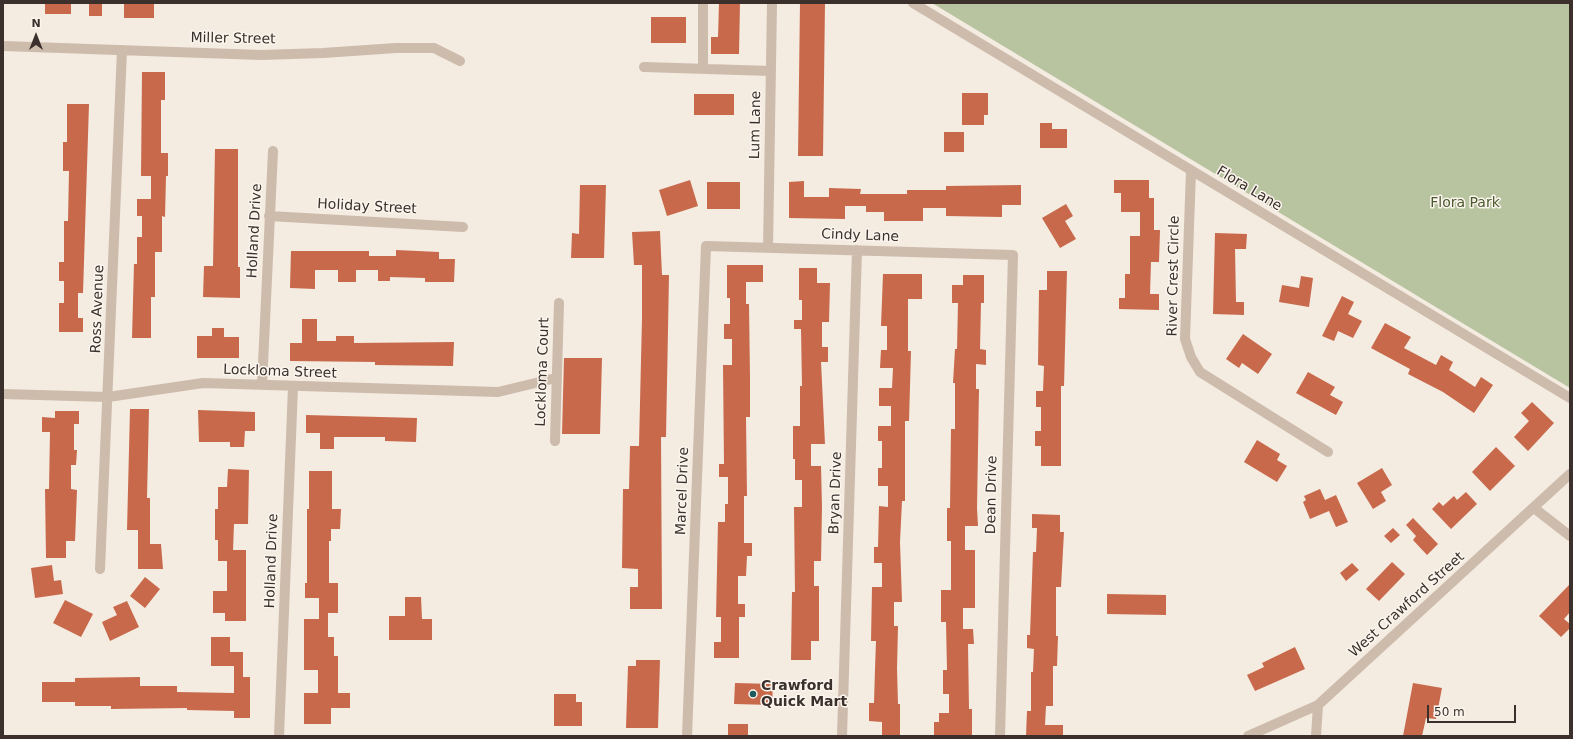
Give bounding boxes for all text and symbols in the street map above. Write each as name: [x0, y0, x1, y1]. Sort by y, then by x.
north arrow: [16, 16, 56, 56]
text: N: [31, 17, 41, 30]
street label: Miller Street: [190, 30, 276, 48]
street label: Lum Lane: [747, 91, 765, 159]
street label: Flora Lane: [1213, 163, 1285, 215]
street label: Holland Drive: [244, 183, 266, 279]
park label: Flora Park: [1430, 195, 1500, 211]
street label: Holiday Street: [317, 196, 417, 218]
street label: River Crest Circle: [1165, 215, 1183, 337]
street label: Cindy Lane: [821, 226, 899, 246]
street label: Ross Avenue: [88, 264, 108, 354]
street label: Lockloma Court: [533, 317, 553, 427]
street label: Lockloma Street: [223, 362, 337, 382]
street label: Marcel Drive: [673, 447, 693, 535]
street label: Bryan Drive: [826, 451, 846, 535]
street label: Dean Drive: [983, 456, 1001, 534]
street label: Holland Drive: [262, 513, 282, 609]
street label: West Crawford Street: [1346, 549, 1468, 661]
place label: Crawford Quick Mart: [761, 678, 847, 710]
marker: Crawford Quick Mart: [748, 689, 758, 699]
scale bar: [1429, 697, 1518, 723]
text: 50 m: [1434, 705, 1465, 719]

